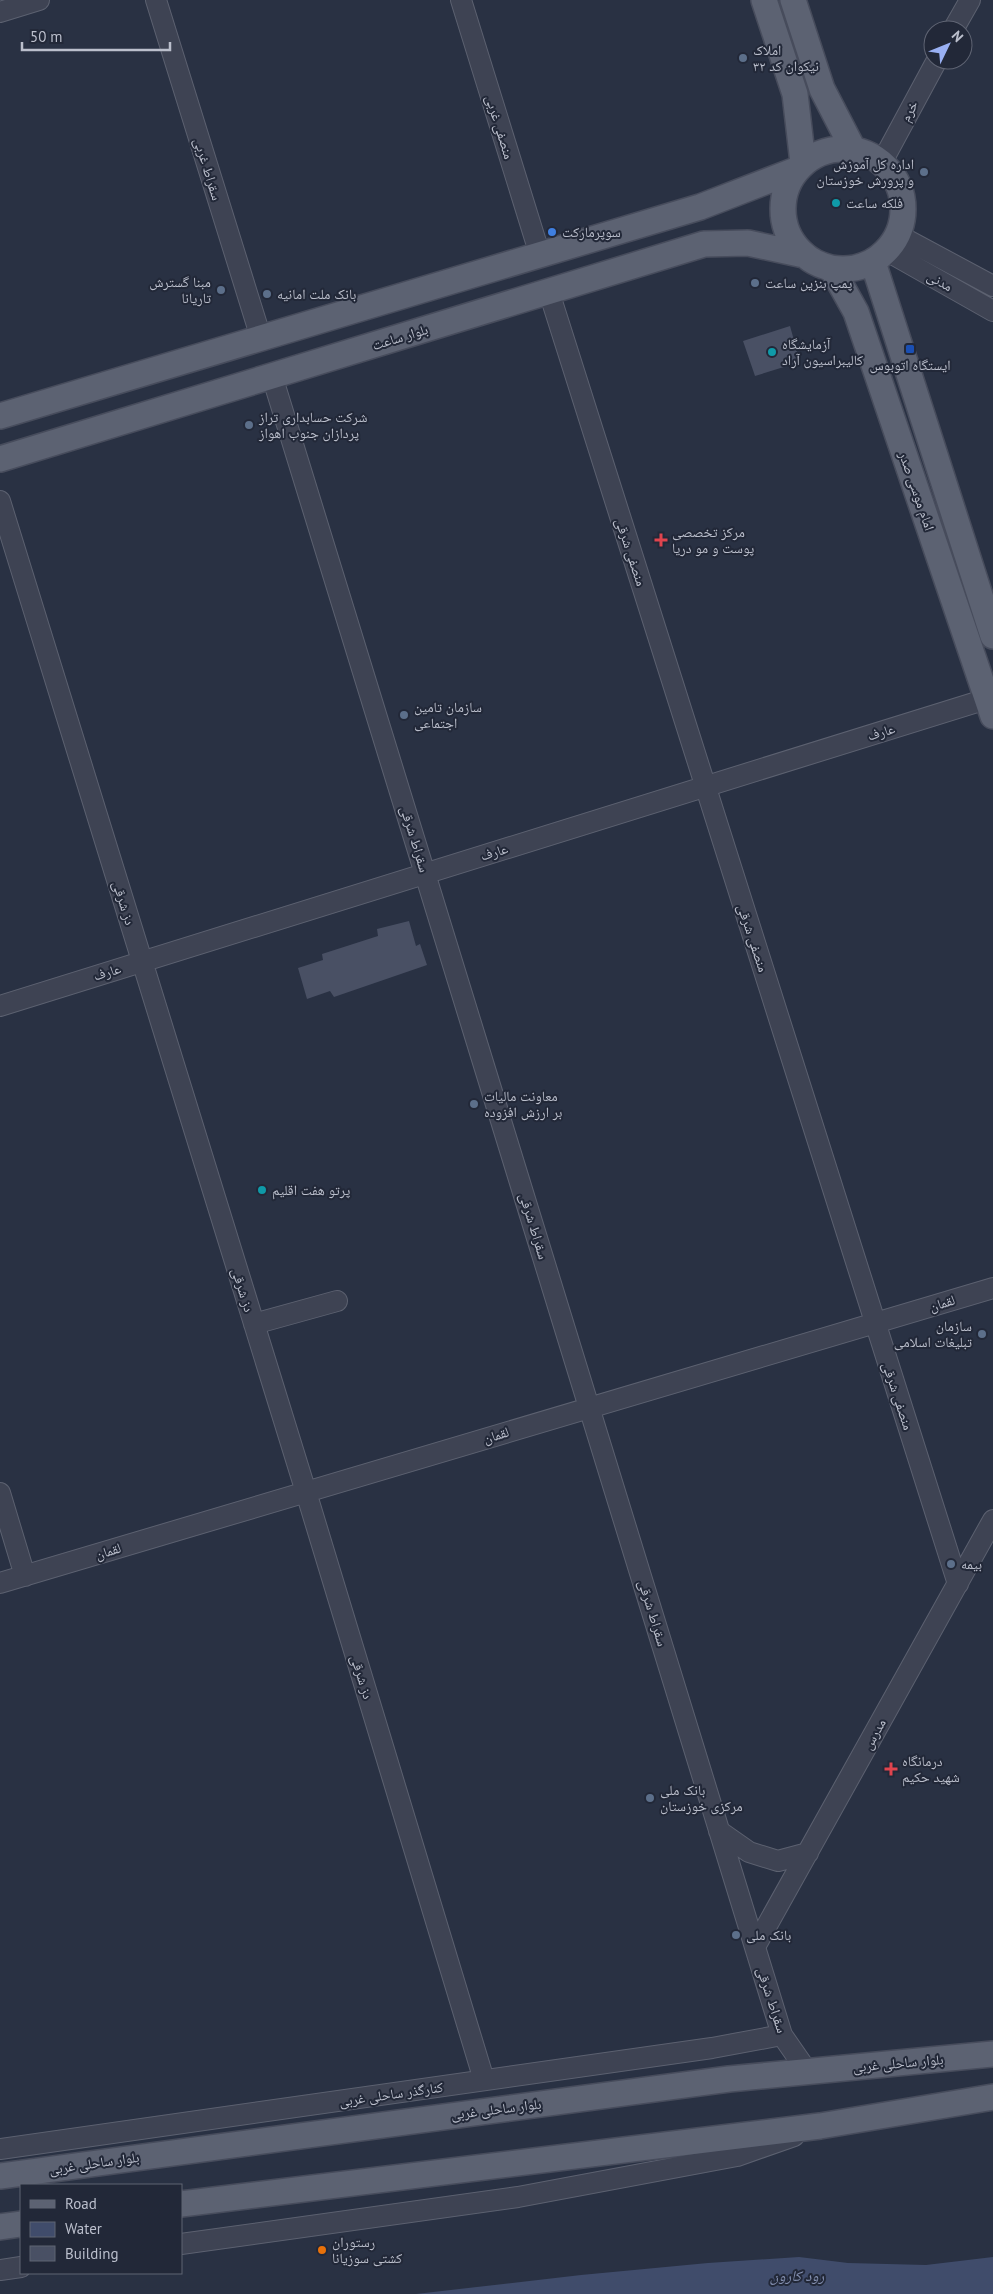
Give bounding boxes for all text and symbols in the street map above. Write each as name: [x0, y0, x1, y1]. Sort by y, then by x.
scale bar: [22, 20, 170, 52]
north arrow: [923, 20, 973, 70]
text: 50 m: [30, 27, 63, 46]
text: N: [948, 27, 967, 46]
place label: املاک نیکوان کد ۳۲: [753, 41, 819, 75]
marker: املاک نیکوان کد ۳۲: [737, 52, 749, 64]
street label: منصفی غربی: [482, 93, 518, 161]
street label: خرم: [896, 97, 923, 125]
street label: سقراط غربی: [190, 136, 226, 202]
place label: اداره کل آموزش و پرورش خوزستان: [817, 155, 914, 189]
marker: اداره کل آموزش و پرورش خوزستان: [918, 166, 930, 178]
place label: فلکه ساعت: [846, 194, 903, 212]
marker: فلکه ساعت: [830, 197, 842, 209]
place label: سوپرمارکت: [562, 223, 621, 241]
marker: سوپرمارکت: [546, 226, 558, 238]
street label: مدنی: [924, 267, 956, 295]
place label: مبنا گسترش تاریانا: [149, 273, 211, 307]
place label: پمپ بنزین ساعت: [765, 274, 853, 292]
marker: پمپ بنزین ساعت: [749, 277, 761, 289]
marker: مبنا گسترش تاریانا: [215, 284, 227, 296]
place label: بانک ملت امانیه: [277, 285, 356, 303]
marker: بانک ملت امانیه: [261, 288, 273, 300]
street label: بلوار ساعت: [370, 320, 430, 354]
place label: آزمایشگاه کالیبراسیون آراد: [782, 335, 863, 369]
marker: ایستگاه اتوبوس: [904, 343, 916, 355]
marker: آزمایشگاه کالیبراسیون آراد: [766, 346, 778, 358]
place label: ایستگاه اتوبوس: [869, 356, 951, 374]
place label: شرکت حسابداری تراز پردازان جنوب اهواز: [258, 408, 367, 442]
marker: شرکت حسابداری تراز پردازان جنوب اهواز: [243, 419, 255, 431]
street label: امام موسی صدر: [894, 448, 939, 533]
street label: منصفی شرقی: [612, 516, 650, 588]
place label: مرکز تخصصی پوست و مو دریا: [672, 523, 754, 557]
marker: مرکز تخصصی پوست و مو دریا: [654, 533, 668, 547]
place label: سازمان تامین اجتماعی: [414, 698, 482, 732]
marker: سازمان تامین اجتماعی: [398, 709, 410, 721]
street label: عارف: [865, 719, 897, 745]
street label: سقراط شرقی: [396, 804, 434, 874]
street label: عارف: [478, 839, 510, 865]
street label: دز شرقی: [109, 879, 139, 927]
street label: منصفی شرقی: [734, 902, 772, 974]
street label: عارف: [91, 959, 123, 985]
place label: معاونت مالیات بر ارزش افزوده: [484, 1087, 562, 1121]
marker: معاونت مالیات بر ارزش افزوده: [468, 1098, 480, 1110]
place label: پرتو هفت اقلیم: [272, 1181, 351, 1200]
marker: پرتو هفت اقلیم: [256, 1184, 268, 1196]
street label: سقراط شرقی: [515, 1191, 553, 1261]
street label: دز شرقی: [228, 1266, 258, 1314]
street label: لقمان: [927, 1291, 957, 1315]
place label: سازمان تبلیغات اسلامی: [894, 1317, 972, 1351]
marker: سازمان تبلیغات اسلامی: [976, 1328, 988, 1340]
street label: منصفی شرقی: [879, 1360, 917, 1432]
street label: لقمان: [481, 1423, 511, 1447]
street label: لقمان: [93, 1539, 123, 1563]
place label: بیمه: [961, 1555, 982, 1573]
marker: بیمه: [945, 1558, 957, 1570]
street label: سقراط شرقی: [634, 1578, 672, 1648]
street label: دز شرقی: [347, 1653, 377, 1701]
street label: مدرس: [858, 1715, 890, 1753]
place label: درمانگاه شهید حکیم: [902, 1752, 960, 1787]
marker: درمانگاه شهید حکیم: [884, 1762, 898, 1776]
place label: بانک ملی مرکزی خوزستان: [660, 1781, 743, 1815]
marker: بانک ملی مرکزی خوزستان: [644, 1792, 656, 1804]
place label: بانک ملی: [746, 1926, 791, 1944]
marker: بانک ملی: [730, 1929, 742, 1941]
street label: سقراط شرقی: [753, 1965, 791, 2035]
street label: بلوار ساحلی غربی: [852, 2050, 944, 2076]
street label: کنارگذر ساحلی غربی: [338, 2078, 444, 2110]
street label: بلوار ساحلی غربی: [450, 2095, 542, 2123]
street label: بلوار ساحلی غربی: [48, 2148, 140, 2178]
legend: [20, 2184, 182, 2274]
text: Road: [65, 2194, 97, 2213]
text: Water: [65, 2219, 102, 2238]
place label: رستوران کشتی سوزیانا: [332, 2233, 403, 2267]
text: Building: [65, 2244, 119, 2263]
marker: رستوران کشتی سوزیانا: [316, 2244, 328, 2256]
water label: رود کارون: [770, 2266, 825, 2285]

